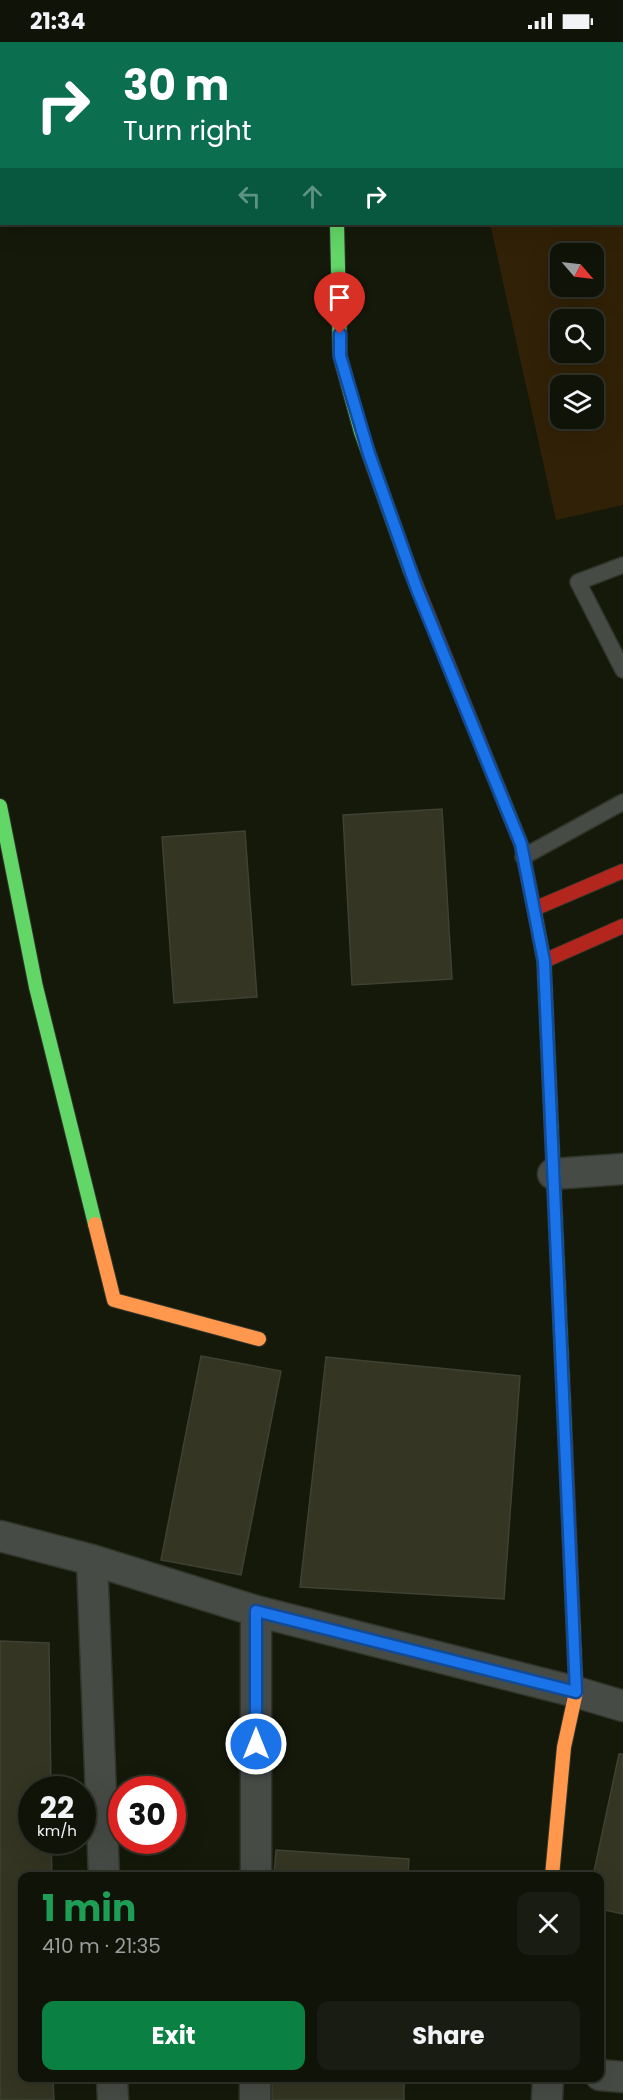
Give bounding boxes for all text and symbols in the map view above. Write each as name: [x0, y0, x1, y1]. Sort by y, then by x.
text: 21:34: [30, 6, 85, 37]
text: 30 m: [123, 56, 229, 115]
icon: right: [24, 66, 102, 144]
text: Turn right: [123, 112, 252, 149]
icon: left: [233, 180, 266, 213]
icon: ahead: [296, 180, 329, 213]
icon: right: [359, 180, 392, 213]
north arrow: [550, 243, 604, 297]
map controls: [550, 243, 604, 429]
pin: [314, 272, 365, 334]
icon: arrive: [323, 281, 356, 314]
button: search: [550, 309, 604, 363]
button: layers: [550, 375, 604, 429]
position arrow: [224, 1712, 288, 1776]
speed limit sign: 30: [108, 1776, 186, 1854]
text: 22: [40, 1786, 74, 1829]
text: km/h: [37, 1820, 77, 1841]
text: 1 min: [42, 1883, 136, 1934]
button: close: [517, 1892, 580, 1955]
text: 410 m · 21:35: [42, 1932, 161, 1960]
button: Exit: [42, 2001, 305, 2070]
button: Share: [317, 2001, 580, 2070]

